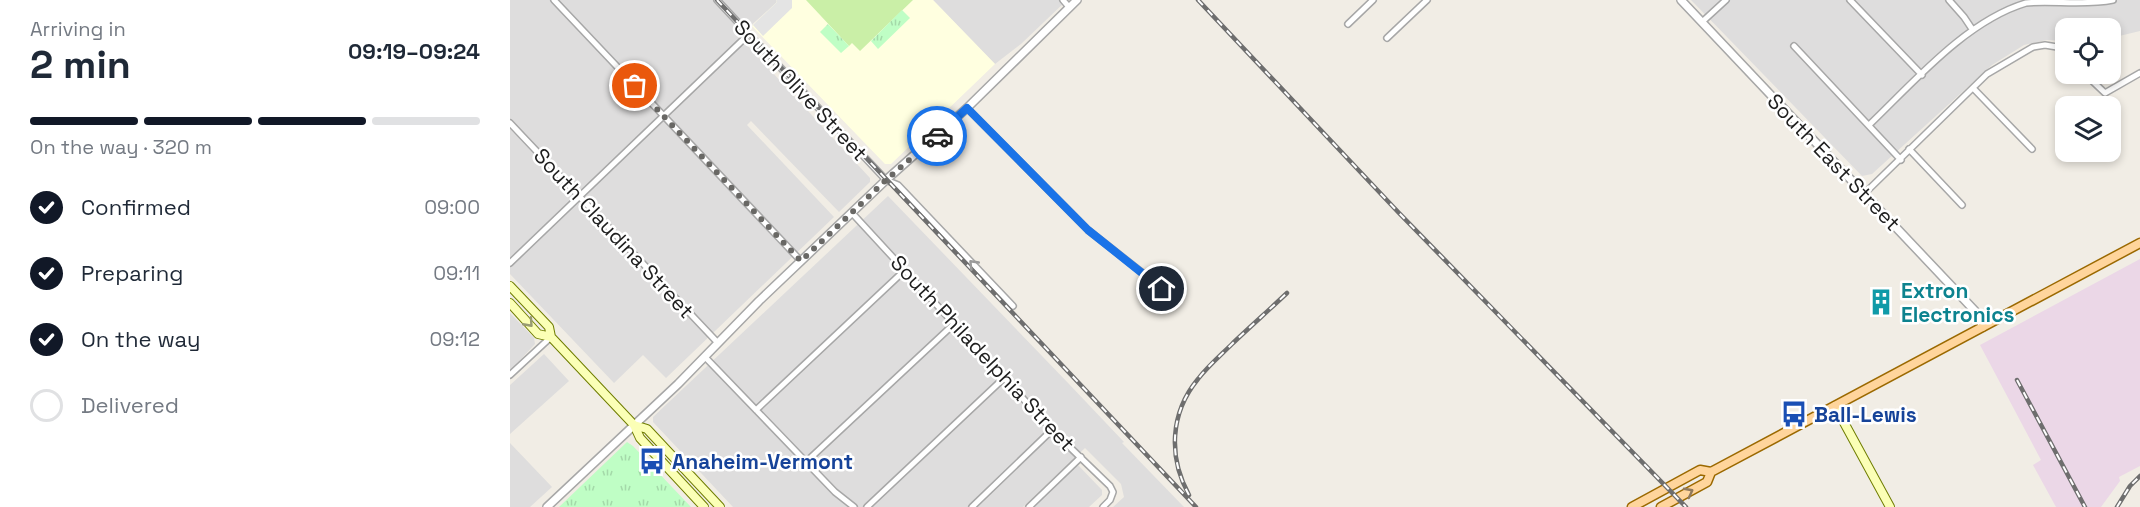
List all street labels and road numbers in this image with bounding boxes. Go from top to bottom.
street label: South Olive Street [728,14,874,166]
street label: South East Street [1762,88,1906,236]
street label: South Claudina Street [528,142,700,324]
street label: South Philadelphia Street [885,249,1081,457]

